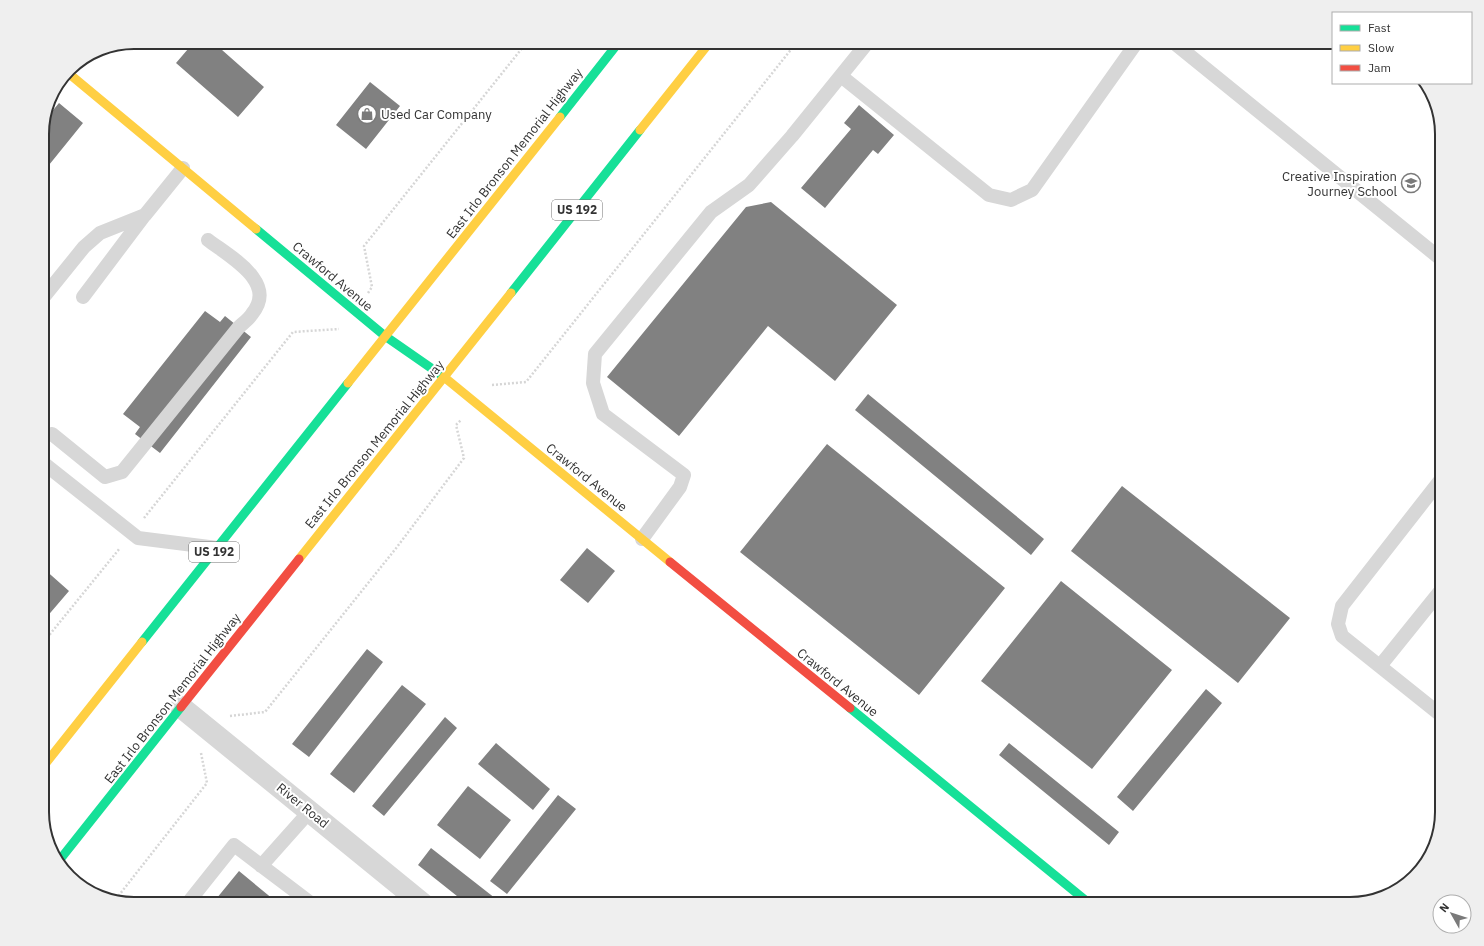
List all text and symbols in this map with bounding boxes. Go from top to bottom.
legend [1332,12,1472,84]
text: Fast [1368,20,1391,35]
text: Slow [1368,40,1394,55]
text: Jam [1368,60,1391,75]
street label: East Irlo Bronson Memorial Highway [442,64,587,242]
shop icon: Used Car Company [356,103,378,125]
place label: Used Car Company [381,106,492,123]
place label: Creative Inspiration Journey School [1282,168,1397,200]
school or university icon: Creative Inspiration Journey School [1400,172,1422,194]
road number: US 192 [552,200,602,220]
street label: Crawford Avenue [289,238,376,315]
street label: East Irlo Bronson Memorial Highway [301,356,448,532]
street label: Crawford Avenue [543,439,631,515]
road number: US 192 [189,542,239,562]
street label: East Irlo Bronson Memorial Highway [100,609,245,787]
street label: Crawford Avenue [794,644,882,720]
street label: River Road [273,779,332,832]
north arrow [1432,894,1472,934]
text: N [1436,900,1452,915]

